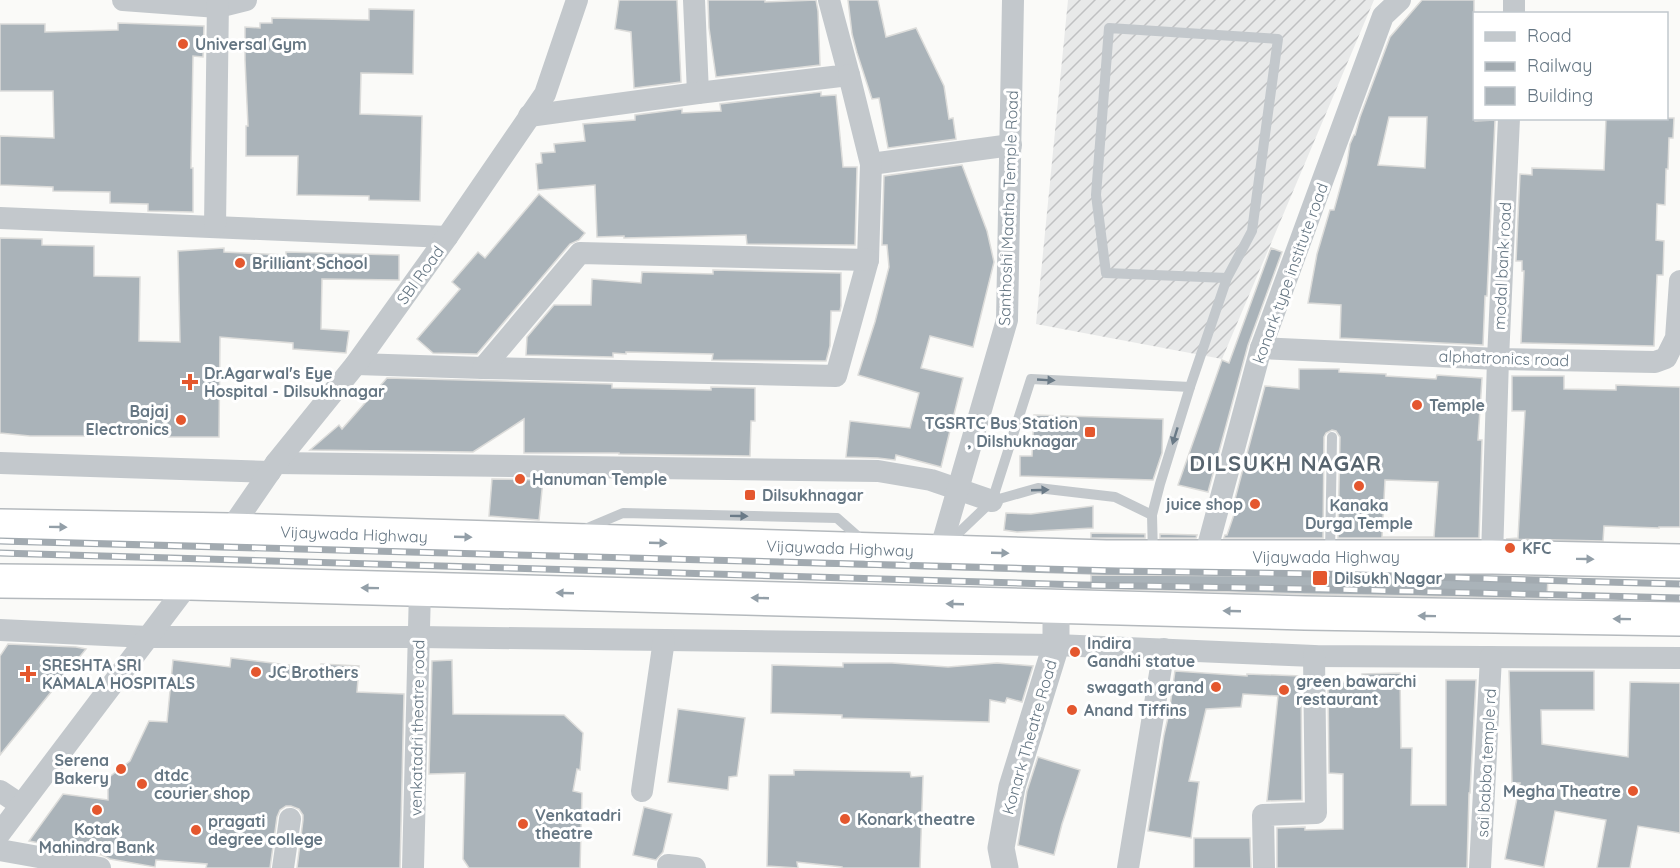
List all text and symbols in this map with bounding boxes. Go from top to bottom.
legend [1473,12,1668,120]
text: Road [1527,24,1572,47]
place label: Universal Gym [195,34,307,54]
marker: Universal Gym [176,37,190,51]
text: Railway [1527,54,1593,77]
text: Building [1527,84,1593,107]
street label: Santhoshi Maatha Temple Road [994,90,1022,326]
street label: konark type institute road [1248,180,1332,366]
street label: modal bank road [1489,201,1515,331]
street label: SBI Road [392,242,448,308]
place label: Brilliant School [252,253,368,273]
marker: Brilliant School [233,256,247,270]
street label: alphatronics road [1438,346,1570,370]
place label: Dr.Agarwal's Eye Hospital - Dilsukhnagar [204,363,385,401]
marker: Dr.Agarwal's Eye Hospital - Dilsukhnagar [181,373,199,391]
one-way arrow [1037,376,1056,385]
place label: Temple [1429,395,1485,415]
marker: Temple [1410,398,1424,412]
place label: Bajaj Electronics [85,401,169,439]
marker: Bajaj Electronics [174,413,188,427]
place label: TGSRTC Bus Station , Dilshuknagar [925,413,1078,451]
marker: TGSRTC Bus Station , Dilshuknagar [1083,425,1097,439]
one-way arrow [1170,427,1179,445]
district label: DILSUKH NAGAR [1189,449,1383,477]
place label: Hanuman Temple [532,469,667,489]
marker: Hanuman Temple [513,472,527,486]
marker: Kanaka Durga Temple [1352,479,1366,493]
place label: Dilsukhnagar [762,485,864,505]
one-way arrow [1030,485,1049,494]
marker: Dilsukhnagar [743,488,757,502]
place label: juice shop [1165,494,1243,514]
place label: Kanaka Durga Temple [1305,495,1413,533]
marker: juice shop [1248,497,1262,511]
one-way arrow [729,511,748,521]
street label: Vijaywada Highway [280,521,428,547]
one-way arrow [49,522,68,532]
one-way arrow [454,532,473,542]
street label: Vijaywada Highway [766,535,914,561]
one-way arrow [649,538,668,548]
place label: KFC [1522,538,1551,558]
marker: KFC [1503,541,1517,555]
street label: Vijaywada Highway [1252,547,1400,567]
one-way arrow [991,549,1010,558]
one-way arrow [1575,554,1594,564]
place label: Dilsukh Nagar [1334,568,1443,588]
marker: Dilsukh Nagar [1311,569,1329,587]
one-way arrow [361,583,380,593]
one-way arrow [556,588,575,598]
one-way arrow [751,594,770,603]
one-way arrow [946,599,965,608]
one-way arrow [1222,606,1241,616]
one-way arrow [1417,611,1436,620]
one-way arrow [1612,614,1631,624]
place label: Indira Gandhi statue [1087,633,1195,671]
street label: venkatadri theatre road [405,640,429,816]
marker: Indira Gandhi statue [1068,645,1082,659]
place label: SRESHTA SRI KAMALA HOSPITALS [42,655,195,693]
street label: Konark Theatre Road [997,657,1061,817]
place label: JC Brothers [268,662,359,682]
marker: SRESHTA SRI KAMALA HOSPITALS [19,665,37,683]
marker: JC Brothers [249,665,263,679]
place label: green bawarchi restaurant [1296,671,1416,709]
place label: swagath grand [1087,677,1204,697]
marker: swagath grand [1209,680,1223,694]
marker: green bawarchi restaurant [1277,683,1291,697]
street label: sai babba temple rd [1472,688,1500,838]
place label: Anand Tiffins [1084,700,1187,720]
marker: Anand Tiffins [1065,703,1079,717]
place label: Serena Bakery [54,750,109,788]
marker: Serena Bakery [114,762,128,776]
place label: dtdc courier shop [154,765,250,803]
marker: dtdc courier shop [135,777,149,791]
place label: Megha Theatre [1503,781,1621,801]
marker: Megha Theatre [1626,784,1640,798]
marker: Kotak Mahindra Bank [90,803,104,817]
place label: Venkatadri theatre [535,805,621,843]
place label: Konark theatre [857,809,975,829]
place label: pragati degree college [208,811,323,849]
marker: Konark theatre [838,812,852,826]
marker: Venkatadri theatre [516,817,530,831]
place label: Kotak Mahindra Bank [39,819,155,857]
marker: pragati degree college [189,823,203,837]

